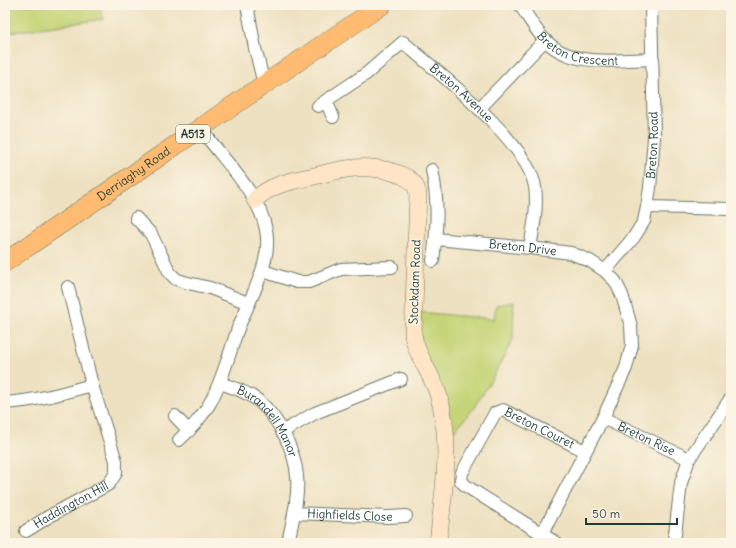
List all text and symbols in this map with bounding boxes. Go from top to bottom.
street label: Breton Crescent [534,28,618,68]
street label: Breton Avenue [427,60,496,125]
street label: Breton Road [643,111,661,180]
road number: A513 [176,125,210,143]
street label: Derriaghy Road [94,143,173,204]
street label: Breton Drive [488,236,557,258]
street label: Stockdam Road [406,239,423,325]
street label: Burandell Manor [235,382,301,459]
street label: Breton Couret [502,404,577,451]
street label: Breton Rise [615,418,678,458]
street label: Haddington Hill [30,478,111,531]
scale bar [586,500,677,526]
street label: Highfields Close [307,506,393,524]
text: 50 m [592,506,621,521]

